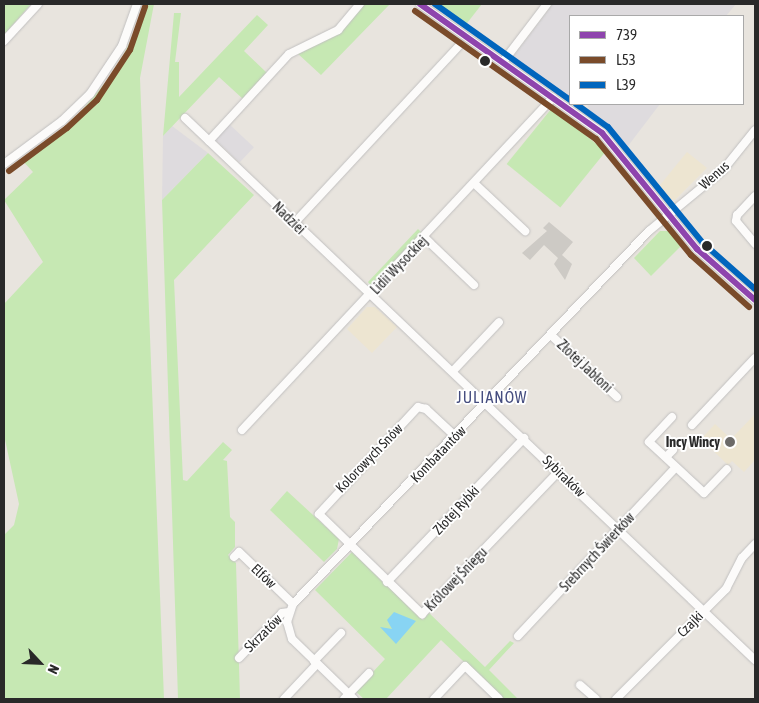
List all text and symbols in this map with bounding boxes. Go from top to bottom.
legend [569,15,744,105]
text: 739 [616,26,637,43]
text: L53 [616,51,636,68]
unlabelled marker [480,56,490,66]
text: L39 [616,76,636,93]
street label: Wenus [696,157,732,193]
street label: Nadziei [269,198,309,238]
street label: Lidii Wysockiej [367,232,431,298]
unlabelled marker [702,241,712,251]
street label: Złotej Jabłoni [554,336,616,396]
district label: JULIANÓW [456,387,528,407]
street label: Kolorowych Snów [332,420,406,496]
street label: Kombatantów [407,422,469,486]
place label: Incy Wincy [666,434,720,450]
marker: Incy Wincy [724,436,736,448]
street label: Sybiraków [539,452,589,500]
street label: Złotej Rybki [429,482,483,538]
street label: Srebrnych Świerków [556,509,638,595]
street label: Królowej Śniegu [421,544,491,614]
street label: Elfów [248,560,280,592]
street label: Czajki [673,607,707,641]
street label: Skrzatów [241,611,285,655]
north arrow [15,638,65,688]
text: N [45,662,63,676]

